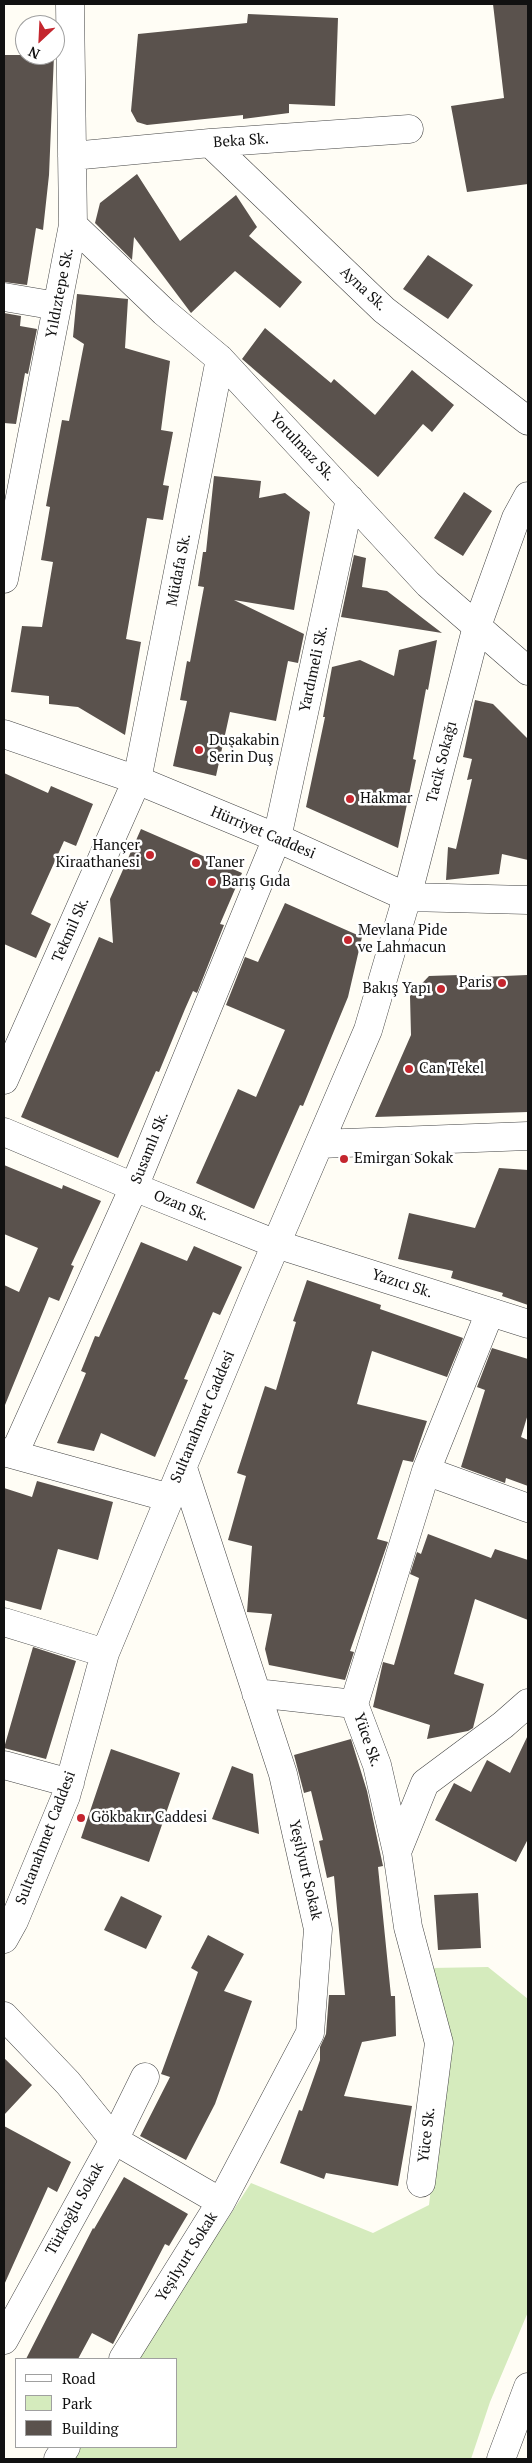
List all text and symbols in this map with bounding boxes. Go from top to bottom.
north arrow [15,15,65,65]
text: N [25,42,43,64]
street label: Beka Sk. [213,130,269,152]
street label: Yıldıztepe Sk. [42,246,78,340]
street label: Ayna Sk. [336,263,390,315]
street label: Yorulmaz Sk. [266,409,338,485]
street label: Müdafa Sk. [163,532,195,608]
street label: Yardımeli Sk. [296,624,332,714]
street label: Tacik Sokağı [423,719,461,805]
place label: Duşakabin Serin Duş [209,732,279,767]
marker: Duşakabin Serin Duş [193,744,205,756]
place label: Hakmar [360,790,413,808]
marker: Hakmar [344,793,356,805]
street label: Hürriyet Caddesi [208,803,318,863]
place label: Hançer Kiraathanesi [55,837,140,872]
marker: Hançer Kiraathanesi [144,849,156,861]
place label: Taner [206,854,245,872]
marker: Taner [190,857,202,869]
place label: Barış Gıda [222,873,290,891]
marker: Barış Gıda [206,876,218,888]
street label: Tekmil Sk. [49,895,93,965]
place label: Mevlana Pide ve Lahmacun [358,922,447,957]
marker: Mevlana Pide ve Lahmacun [342,934,354,946]
place label: Paris [459,974,492,992]
marker: Paris [496,977,508,989]
place label: Bakış Yapı [362,980,431,998]
marker: Bakış Yapı [435,983,447,995]
place label: Can Tekel [419,1060,484,1078]
marker: Can Tekel [403,1063,415,1075]
street label: Susamlı Sk. [127,1109,173,1187]
place label: Emirgan Sokak [354,1150,453,1168]
marker: Emirgan Sokak [338,1153,350,1165]
street label: Ozan Sk. [151,1187,211,1225]
street label: Yazıcı Sk. [369,1266,435,1302]
street label: Sultanahmet Caddesi [167,1348,239,1486]
street label: Yüce Sk. [349,1711,385,1769]
street label: Sultanahmet Caddesi [12,1769,80,1907]
place label: Gökbakır Caddesi [91,1809,207,1827]
marker: Gökbakır Caddesi [75,1812,87,1824]
street label: Yeşilyurt Sokak [285,1818,325,1922]
street label: Yüce Sk. [415,2106,439,2164]
street label: Türkoğlu Sokak [42,2160,108,2258]
street label: Yeşilyurt Sokak [152,2209,222,2305]
legend [15,2358,178,2448]
text: Road [62,2368,95,2388]
text: Park [62,2393,92,2413]
text: Building [62,2418,119,2438]

